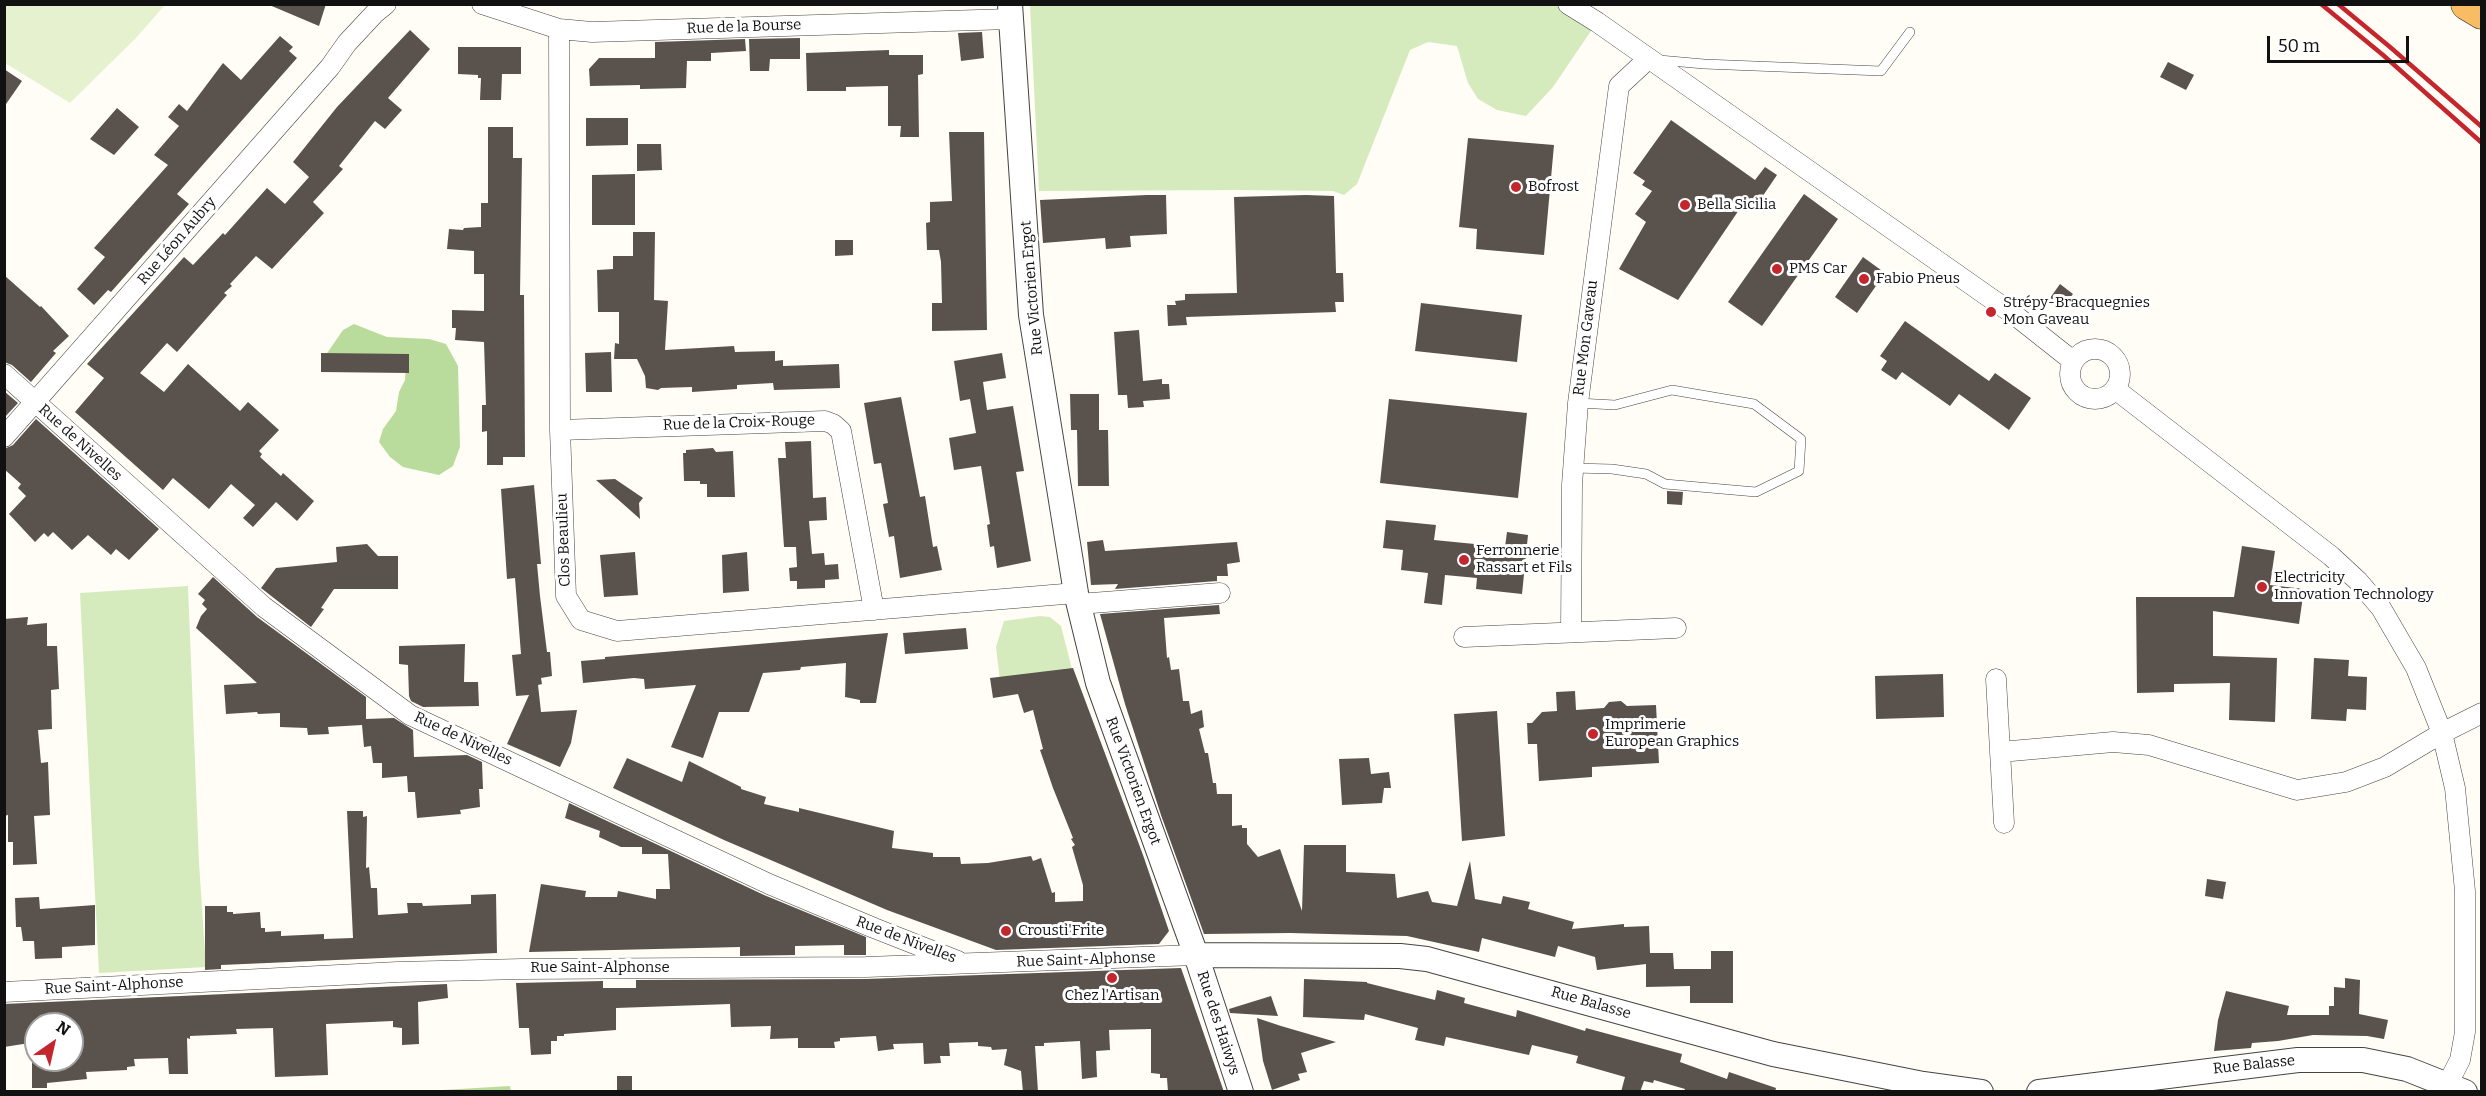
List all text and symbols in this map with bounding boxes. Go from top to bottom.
street label: Rue de la Bourse [686,16,802,38]
scale bar [2270,24,2412,62]
text: 50 m [2278,35,2320,57]
place label: Bofrost [1528,178,1579,196]
marker: Bofrost [1509,180,1523,194]
street label: Rue Léon Aubry [134,193,220,289]
place label: Bella Sicilia [1697,196,1776,214]
marker: Bella Sicilia [1678,198,1692,212]
street label: Rue Victorien Ergot [1017,220,1047,356]
place label: PMS Car [1789,260,1847,278]
marker: PMS Car [1770,262,1784,276]
place label: Fabio Pneus [1876,270,1960,288]
marker: Fabio Pneus [1857,272,1871,286]
street label: Rue Mon Gaveau [1570,279,1602,397]
place label: Strépy-Bracquegnies Mon Gaveau [2003,294,2150,329]
marker: Strépy-Bracquegnies Mon Gaveau [1984,305,1998,319]
street label: Rue de Nivelles [35,401,125,485]
street label: Rue de la Croix-Rouge [663,411,815,435]
street label: Clos Beaulieu [553,493,575,587]
place label: Ferronnerie Rassart et Fils [1476,542,1572,577]
marker: Ferronnerie Rassart et Fils [1457,553,1471,567]
place label: Electricity Innovation Technology [2274,569,2434,604]
marker: Electricity Innovation Technology [2255,580,2269,594]
street label: Rue de Nivelles [411,708,515,770]
street label: Rue Victorien Ergot [1101,714,1165,848]
place label: Imprimerie European Graphics [1605,716,1739,751]
marker: Imprimerie European Graphics [1586,727,1600,741]
street label: Rue de Nivelles [853,913,959,967]
place label: Crousti'Frite [1018,922,1104,940]
marker: Crousti'Frite [999,924,1013,938]
street label: Rue Saint-Alphonse [1016,949,1156,971]
street label: Rue Saint-Alphonse [530,959,670,977]
street label: Rue des Haiwys [1193,969,1243,1077]
marker: Chez l'Artisan [1105,971,1119,985]
street label: Rue Saint-Alphonse [44,973,184,999]
street label: Rue Balasse [1549,983,1633,1023]
place label: Chez l'Artisan [1065,987,1159,1005]
north arrow [24,1012,84,1072]
text: N [53,1017,74,1040]
street label: Rue Balasse [2212,1052,2296,1078]

